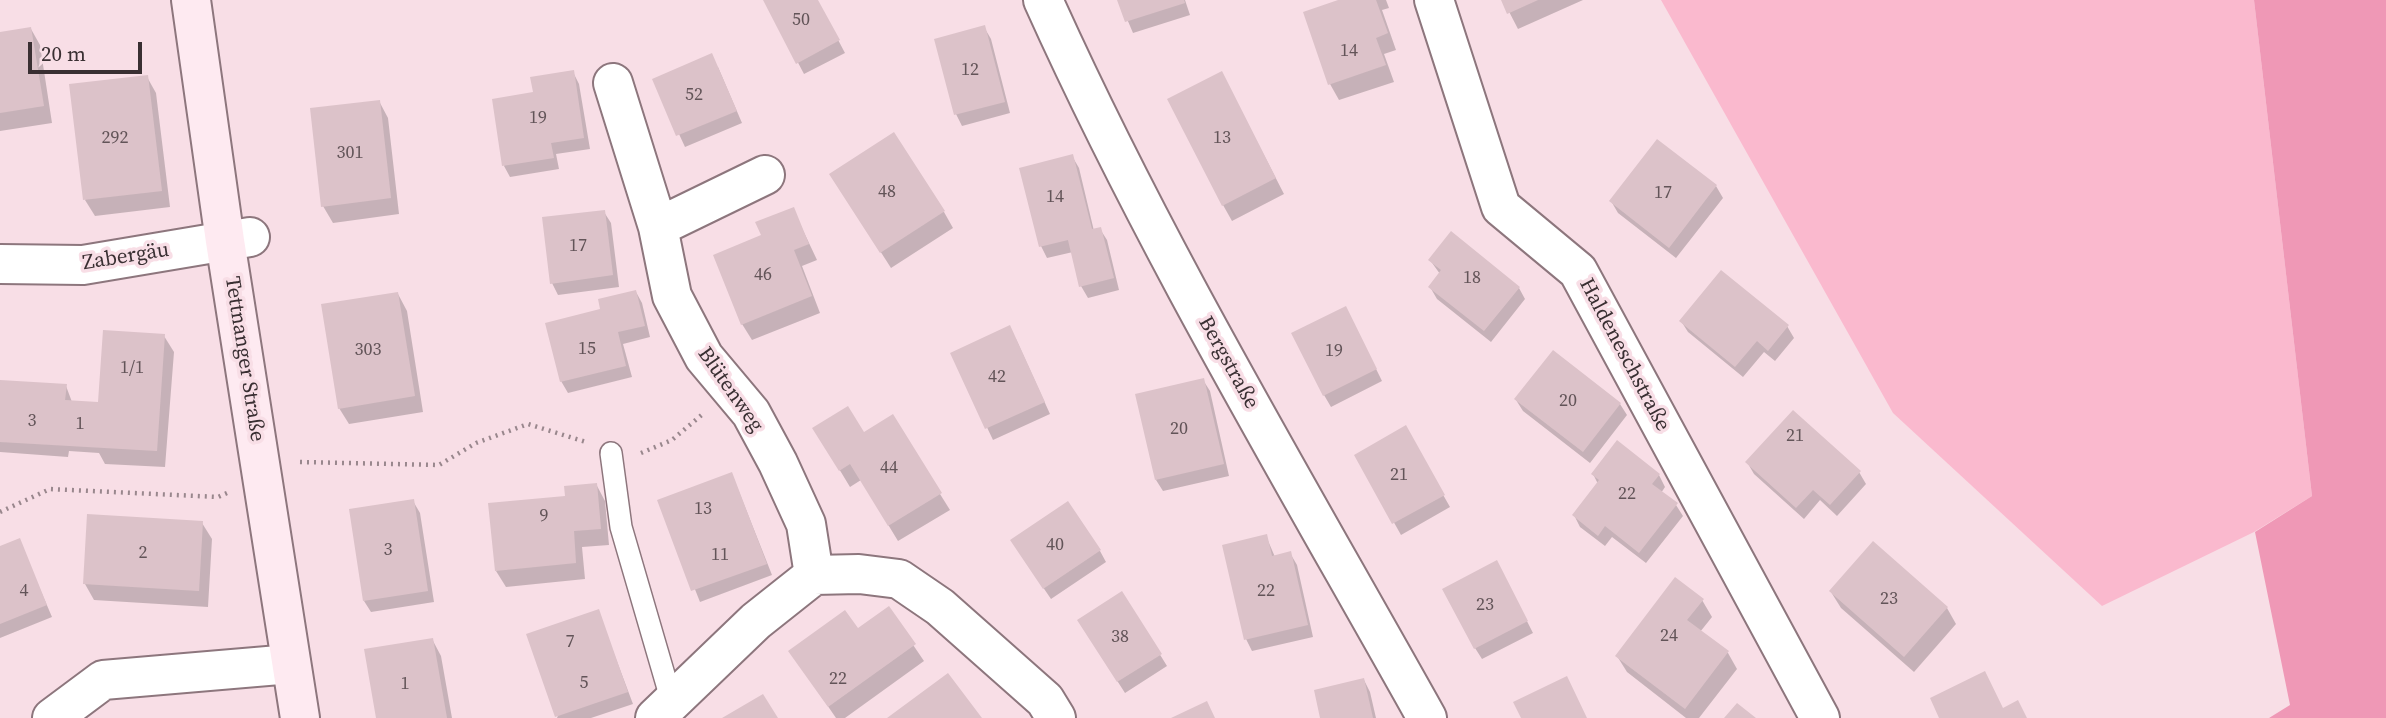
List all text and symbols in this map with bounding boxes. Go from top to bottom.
house number: 50 [792,9,810,31]
scale bar [32,28,145,72]
text: 20 m [41,39,86,68]
house number: 14 [1340,40,1358,62]
house number: 12 [961,59,979,81]
house number: 52 [685,84,703,106]
house number: 19 [529,107,547,129]
house number: 292 [102,127,128,149]
house number: 13 [1213,127,1231,149]
house number: 301 [337,142,363,164]
house number: 48 [878,181,896,203]
house number: 17 [1654,182,1672,204]
house number: 14 [1046,186,1064,208]
house number: 17 [569,235,587,257]
street label: Zabergäu [81,238,171,276]
house number: 46 [754,264,772,286]
house number: 18 [1463,267,1481,289]
street label: Haldeneschstraße [1573,274,1675,436]
street label: Tettnanger Straße [219,275,269,443]
street label: Bergstraße [1192,312,1264,414]
house number: 15 [578,338,596,360]
house number: 303 [355,339,381,361]
house number: 19 [1325,340,1343,362]
street label: Blütenweg [692,343,768,437]
house number: 1/1 [120,357,144,379]
house number: 42 [988,366,1006,388]
house number: 20 [1559,390,1577,412]
house number: 3 [28,410,36,432]
house number: 1 [76,413,84,435]
house number: 20 [1170,418,1188,440]
house number: 21 [1786,425,1804,447]
house number: 44 [880,457,898,479]
house number: 21 [1390,464,1408,486]
house number: 22 [1618,483,1636,505]
house number: 13 [694,498,712,520]
house number: 9 [540,505,548,527]
house number: 40 [1046,534,1064,556]
house number: 3 [384,539,392,561]
house number: 2 [139,542,147,564]
house number: 11 [711,544,729,566]
house number: 4 [20,580,28,602]
house number: 22 [1257,580,1275,602]
house number: 23 [1880,588,1898,610]
house number: 23 [1476,594,1494,616]
house number: 24 [1660,625,1678,647]
house number: 38 [1111,626,1129,648]
house number: 7 [566,631,574,653]
house number: 22 [829,668,847,690]
house number: 5 [580,672,588,694]
house number: 1 [401,673,409,695]

